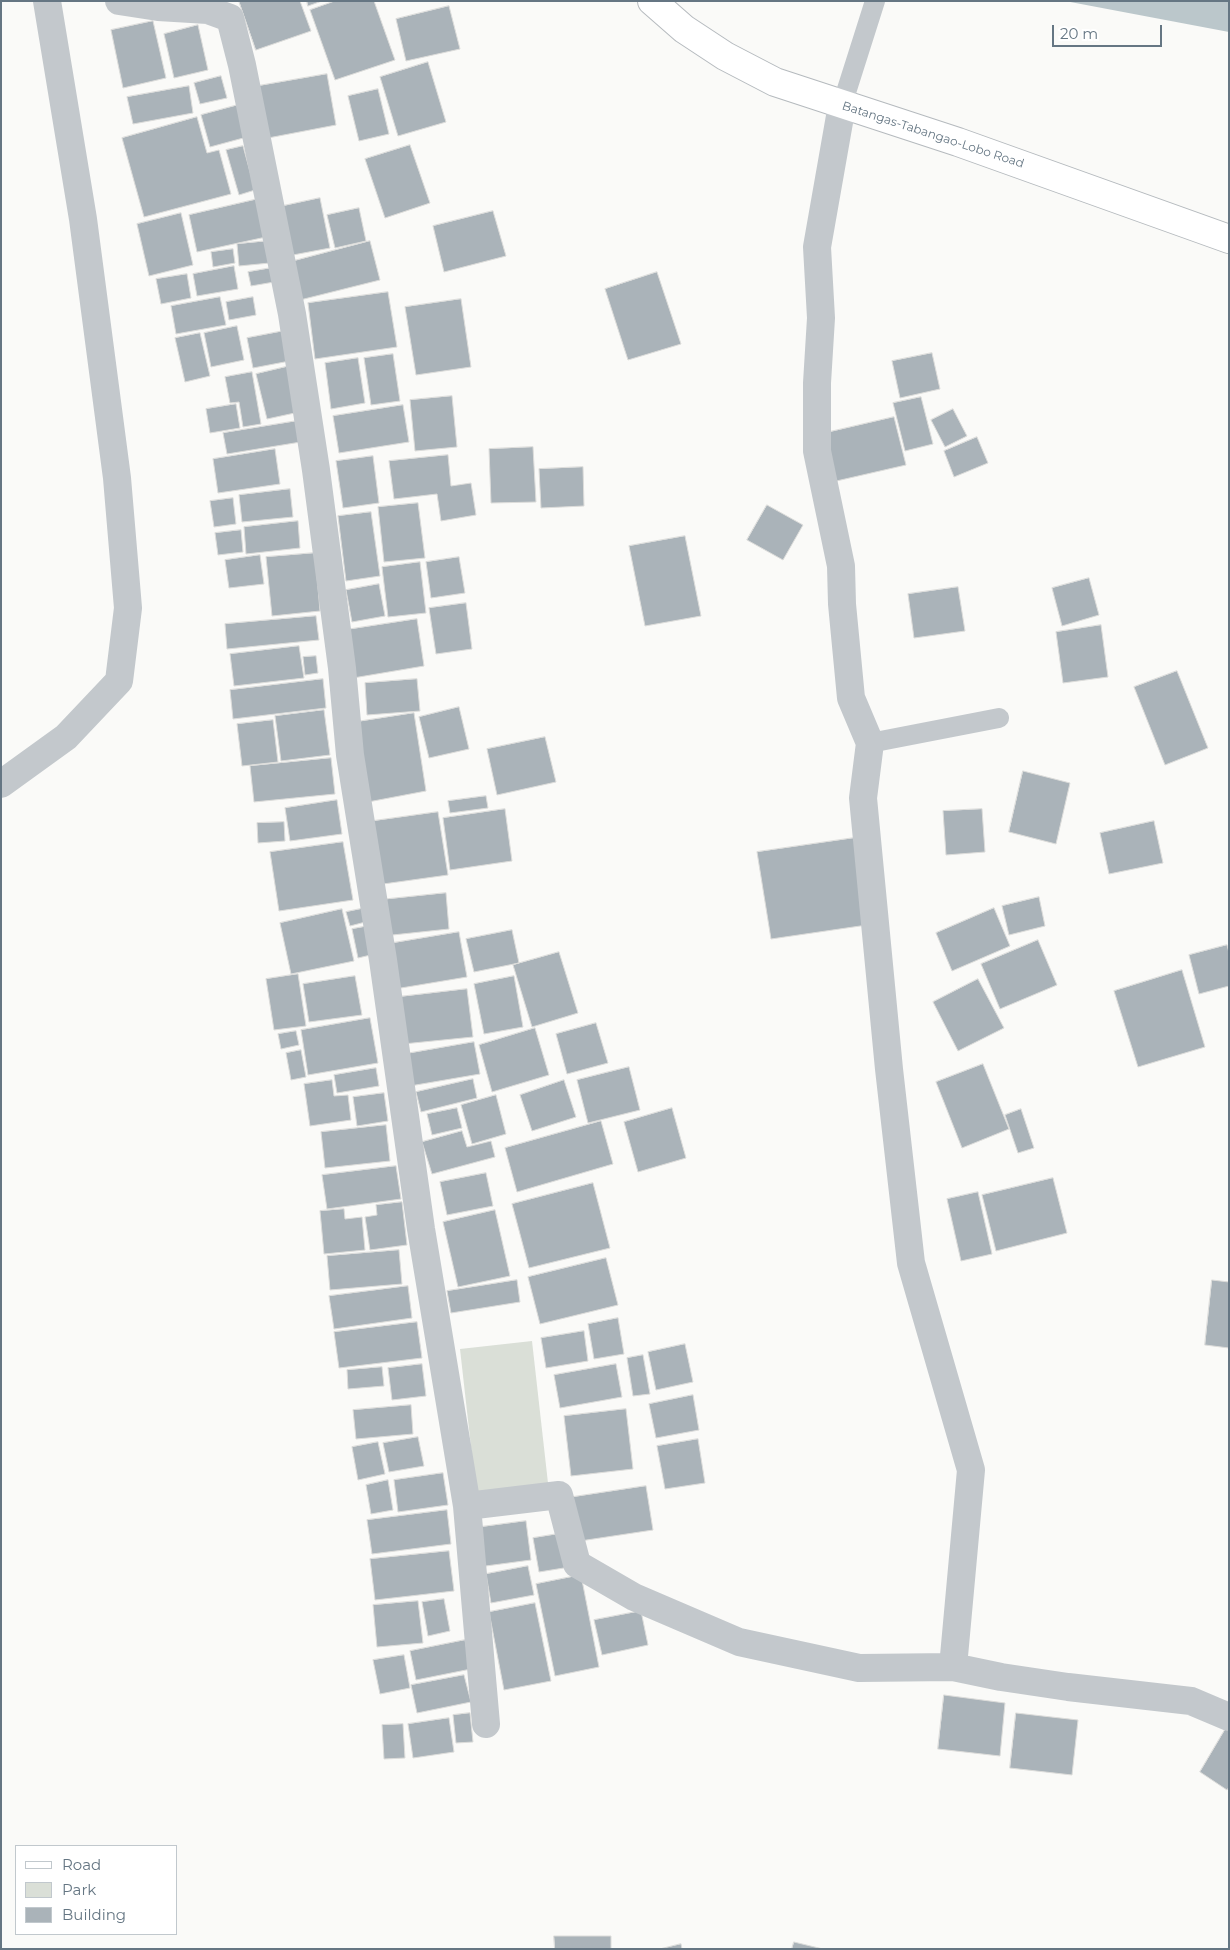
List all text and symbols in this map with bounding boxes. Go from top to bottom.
scale bar [1055,15,1165,47]
text: 20 m [1060,24,1098,43]
street label: Batangas-Tabangao-Lobo Road [840,99,1026,171]
legend [15,1845,178,1935]
text: Road [62,1855,101,1874]
text: Park [62,1880,96,1899]
text: Building [62,1905,126,1924]

